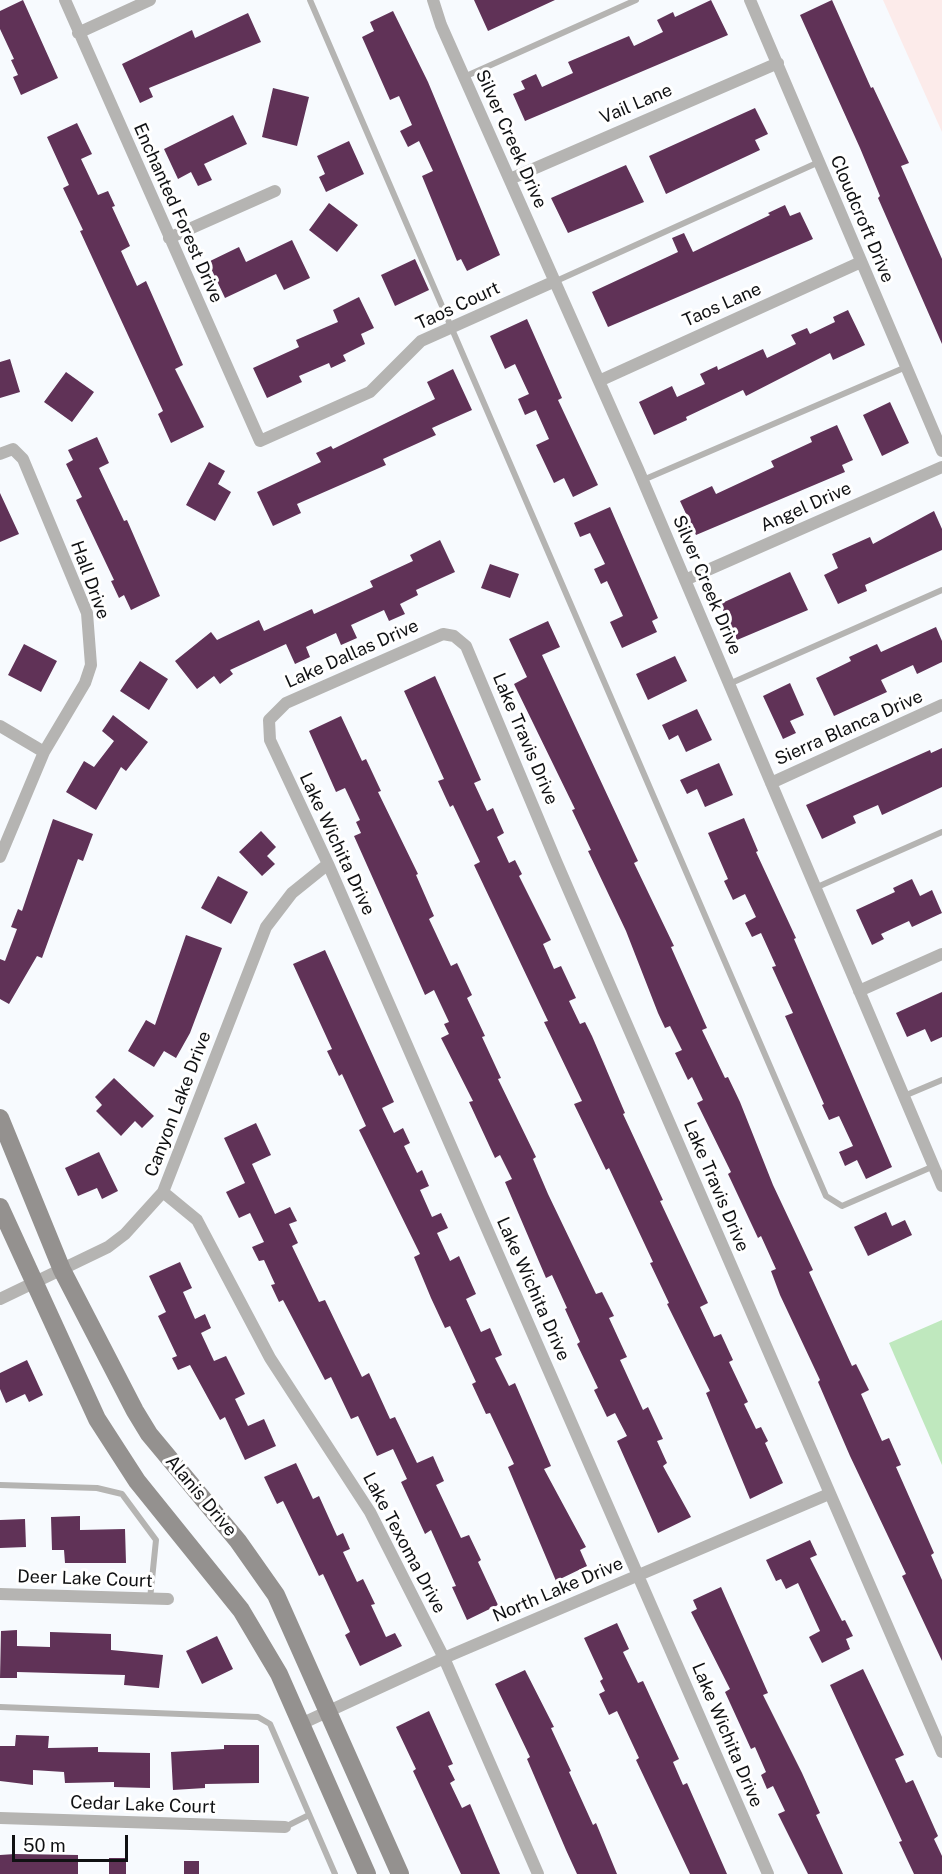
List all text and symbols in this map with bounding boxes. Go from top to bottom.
street label: Silver Creek Drive [471,66,551,212]
street label: Vail Lane [597,79,675,129]
street label: Enchanted Forest Drive [129,120,227,306]
street label: Cloudcroft Drive [825,152,899,286]
street label: Taos Court [413,277,503,335]
street label: Taos Lane [679,278,765,332]
street label: Angel Drive [757,477,855,537]
street label: Silver Creek Drive [668,512,746,658]
street label: Hall Drive [66,538,114,622]
street label: Lake Dallas Drive [282,615,422,693]
street label: Lake Travis Drive [488,670,562,808]
street label: Sierra Blanca Drive [772,686,926,770]
street label: Lake Wichita Drive [295,769,379,919]
street label: Canyon Lake Drive [140,1028,216,1180]
street label: Lake Travis Drive [679,1117,753,1255]
street label: Lake Wichita Drive [492,1214,574,1364]
street label: Alanis Drive [161,1451,241,1541]
street label: Lake Texoma Drive [358,1469,450,1617]
street label: North Lake Drive [490,1553,626,1627]
street label: Deer Lake Court [17,1566,153,1592]
street label: Lake Wichita Drive [687,1660,767,1810]
street label: Cedar Lake Court [70,1792,216,1818]
scale bar [15,1823,130,1861]
text: 50 m [23,1835,66,1856]

